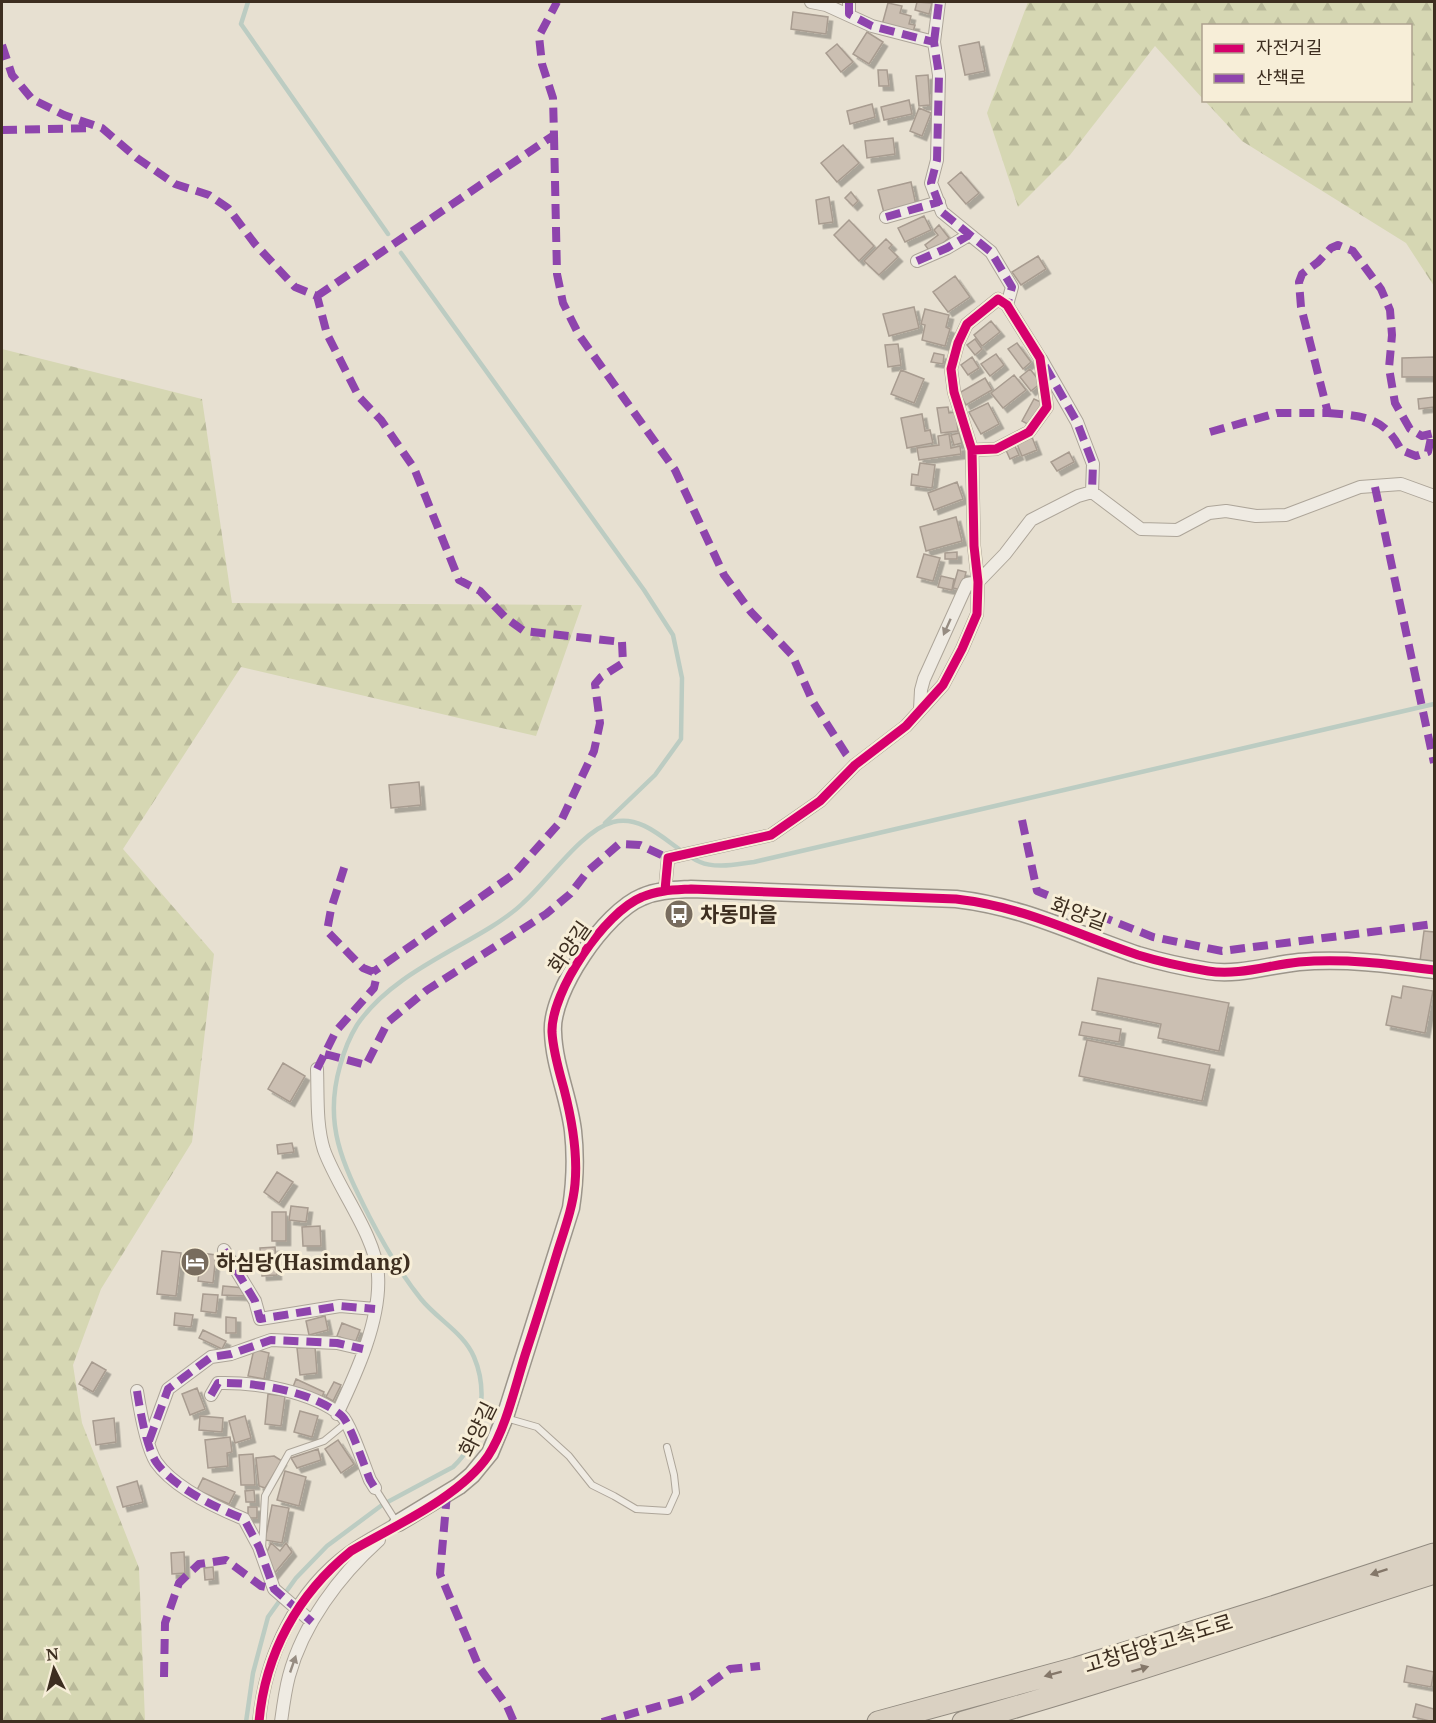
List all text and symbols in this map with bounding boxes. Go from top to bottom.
legend [1202,24,1412,102]
text: 자전거길 [1256,35,1322,59]
text: 산책로 [1256,65,1306,89]
one-way arrow [942,619,951,636]
street label: 화양길 [1047,890,1111,936]
bus stop icon: 차동마을 [663,898,695,930]
place label: 차동마을 [700,900,777,928]
street label: 화양길 [541,915,597,979]
hotel icon: 하심당(Hasimdang) [179,1246,211,1278]
place label: 하심당(Hasimdang) [216,1248,411,1276]
street label: 화양길 [452,1397,502,1461]
one-way arrow [1370,1568,1388,1577]
street label: 고창담양고속도로 [1080,1607,1236,1679]
north arrow [24,1639,84,1699]
text: N [45,1642,60,1666]
one-way arrow [288,1655,298,1673]
one-way arrow [1131,1664,1149,1673]
one-way arrow [1044,1670,1062,1680]

